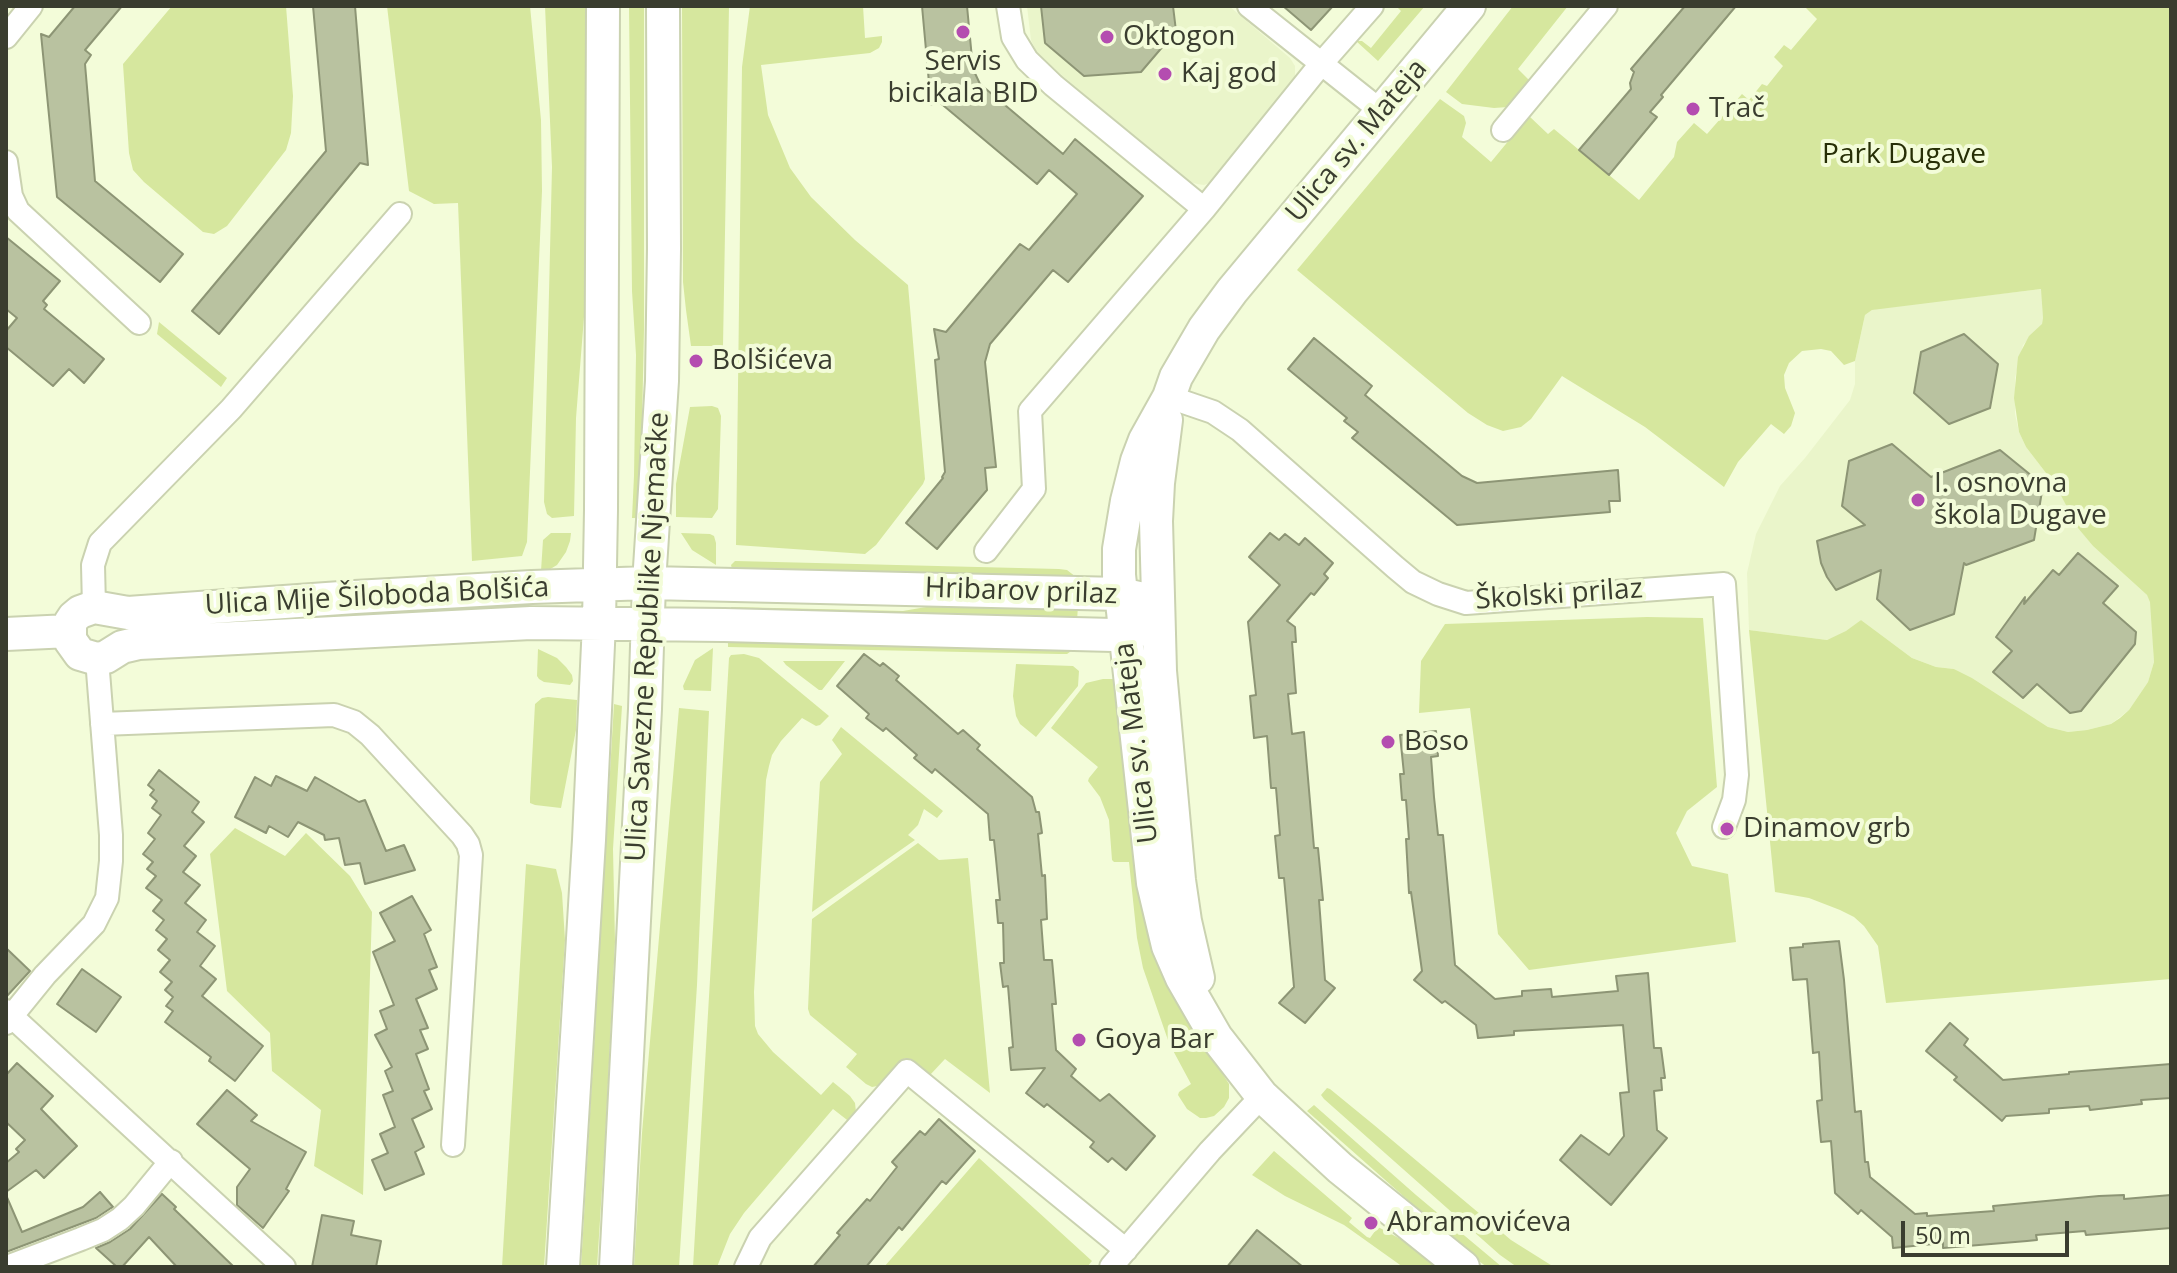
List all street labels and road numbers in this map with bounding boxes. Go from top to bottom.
street label: Ulica sv. Mateja [1279,53,1435,229]
street label: Ulica Savezne Republike Njemačke [619,411,677,863]
street label: Ulica Mije Šiloboda Bolšića [204,571,550,623]
street label: Hribarov prilaz [924,572,1118,612]
street label: Školski prilaz [1474,572,1644,618]
street label: Ulica sv. Mateja [1108,641,1166,845]

